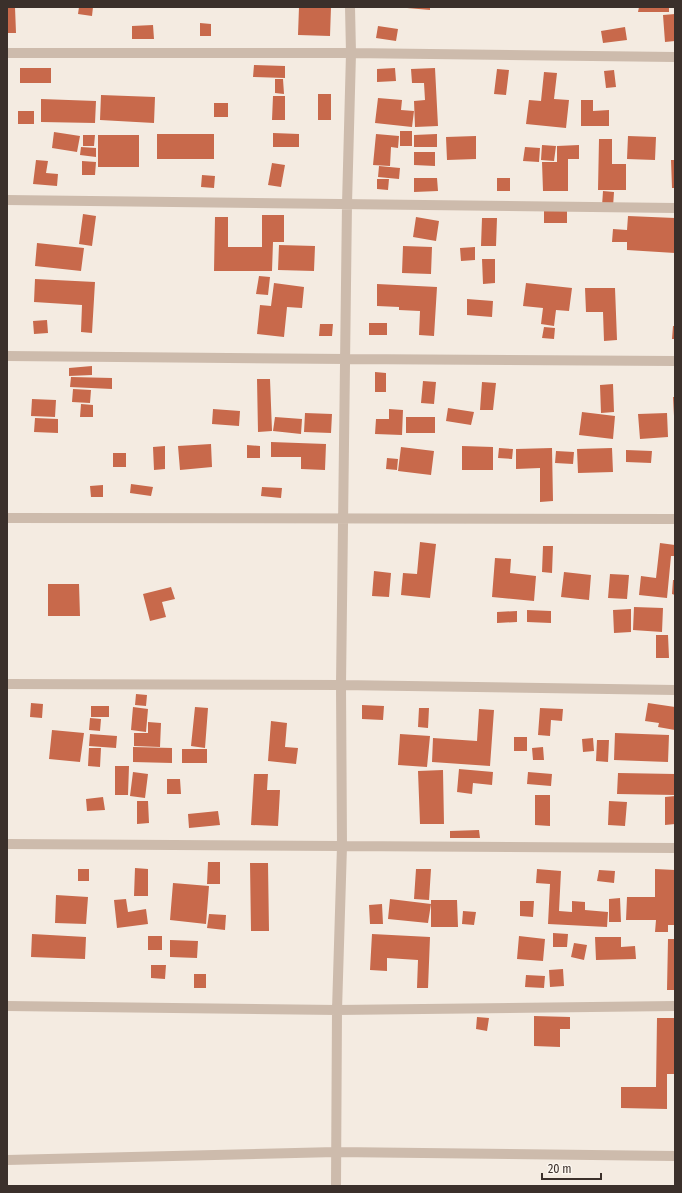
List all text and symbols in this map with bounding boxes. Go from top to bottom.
scale bar [542,1155,601,1181]
text: 20 m [548,1162,572,1176]

